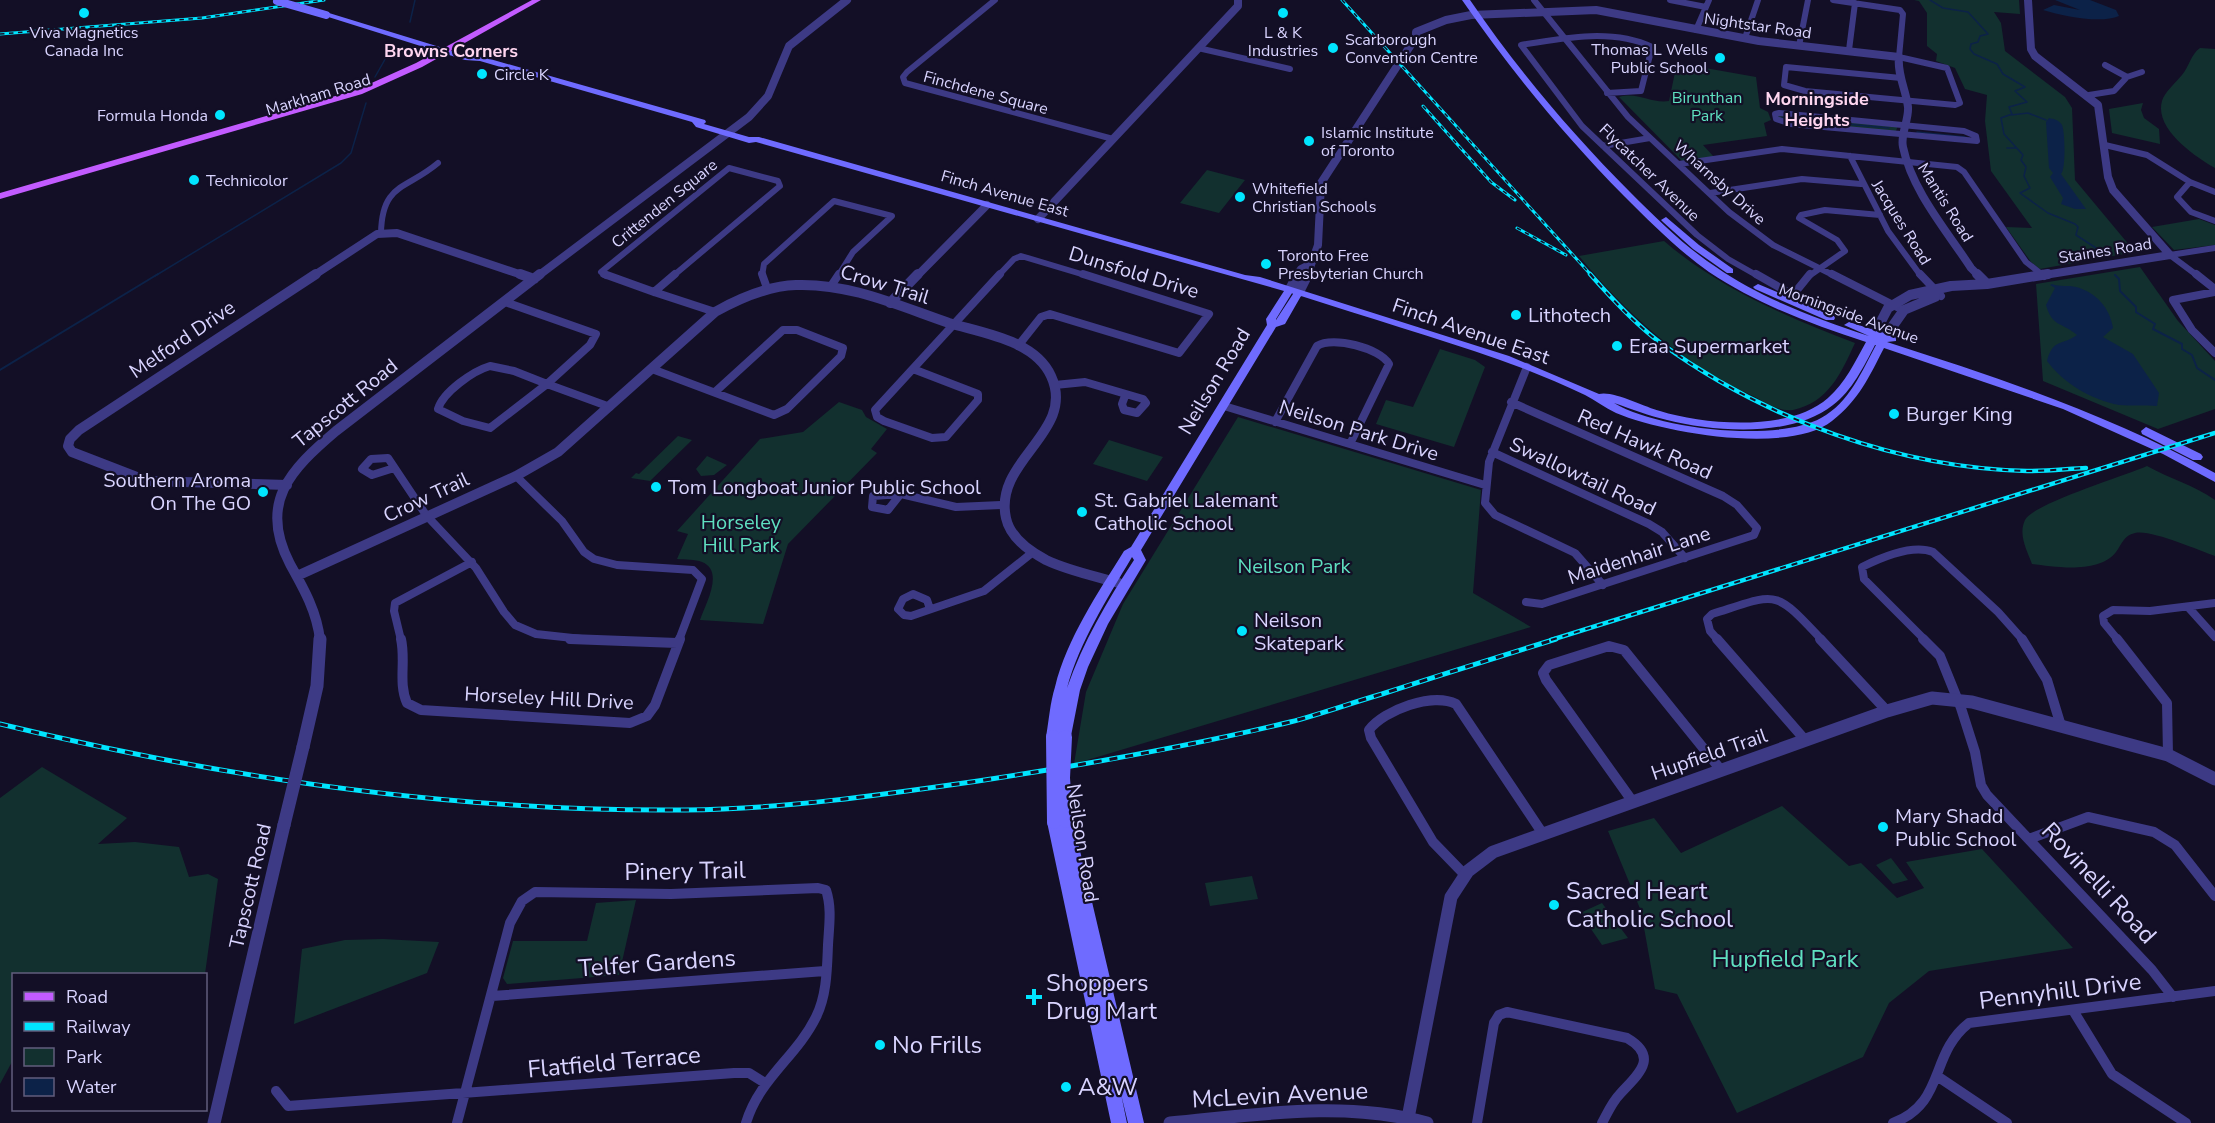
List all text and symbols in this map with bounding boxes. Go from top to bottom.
marker: Viva Magnetics Canada Inc [77,6,91,20]
marker: L & K Industries [1276,6,1290,20]
street label: Nightstar Road [1703,8,1813,44]
place label: Viva Magnetics Canada Inc [29,22,138,62]
place label: L & K Industries [1248,22,1318,62]
place label: Scarborough Convention Centre [1345,29,1478,69]
district label: Browns Corners [384,39,518,63]
place label: Thomas L Wells Public School [1591,39,1708,79]
marker: Scarborough Convention Centre [1326,41,1340,55]
marker: Thomas L Wells Public School [1713,51,1727,65]
place label: Circle K [494,64,550,86]
street label: Finchdene Square [921,66,1051,120]
marker: Circle K [475,67,489,81]
street label: Markham Road [263,69,373,121]
park label: Birunthan Park [1672,87,1742,127]
district label: Morningside Heights [1765,87,1869,132]
place label: Formula Honda [97,105,208,127]
marker: Formula Honda [213,108,227,122]
street label: Flycatcher Avenue [1594,119,1704,227]
place label: Islamic Institute of Toronto [1321,122,1434,162]
marker: Islamic Institute of Toronto [1302,134,1316,148]
street label: Wharnsby Drive [1668,135,1770,230]
street label: Crittenden Square [607,154,722,253]
street label: Mantis Road [1912,159,1978,246]
street label: Finch Avenue East [938,165,1071,223]
place label: Technicolor [206,170,288,192]
marker: Technicolor [187,173,201,187]
street label: Jacques Road [1866,175,1936,269]
place label: Whitefield Christian Schools [1252,178,1376,218]
marker: Whitefield Christian Schools [1233,190,1247,204]
street label: Staines Road [2057,233,2153,269]
street label: Dunsfold Drive [1066,240,1202,305]
place label: Toronto Free Presbyterian Church [1278,245,1424,285]
marker: Toronto Free Presbyterian Church [1259,257,1273,271]
street label: Crow Trail [837,258,933,311]
street label: Morningside Avenue [1776,278,1922,349]
street label: Finch Avenue East [1389,292,1554,371]
street label: Melford Drive [124,294,241,385]
place label: Lithotech [1528,302,1611,329]
marker: Lithotech [1509,308,1523,322]
street label: Neilson Road [1172,323,1257,439]
place label: Eraa Supermarket [1629,333,1790,360]
marker: Eraa Supermarket [1610,339,1624,353]
street label: Tapscott Road [287,353,404,454]
street label: Neilson Park Drive [1276,393,1442,468]
place label: Burger King [1906,401,2013,428]
street label: Red Hawk Road [1573,403,1716,486]
marker: Burger King [1887,407,1901,421]
street label: Swallowtail Road [1505,431,1661,522]
street label: Crow Trail [379,466,474,529]
place label: Southern Aroma On The GO [103,467,251,517]
place label: Tom Longboat Junior Public School [668,474,981,501]
marker: Tom Longboat Junior Public School [649,480,663,494]
marker: Southern Aroma On The GO [256,485,270,499]
place label: St. Gabriel Lalemant Catholic School [1094,487,1279,537]
marker: St. Gabriel Lalemant Catholic School [1075,505,1089,519]
park label: Horseley Hill Park [701,509,782,559]
street label: Maidenhair Lane [1564,520,1714,591]
park label: Neilson Park [1237,553,1352,580]
place label: Neilson Skatepark [1254,607,1345,657]
marker: Neilson Skatepark [1235,624,1249,638]
street label: Horseley Hill Drive [464,681,634,716]
street label: Hupfield Trail [1647,722,1771,787]
street label: Neilson Road [1060,782,1105,904]
place label: Mary Shadd Public School [1895,803,2017,853]
street label: Rovinelli Road [2034,815,2164,951]
marker: Mary Shadd Public School [1876,820,1890,834]
street label: Tapscott Road [223,821,278,951]
street label: Pinery Trail [624,854,746,888]
place label: Sacred Heart Catholic School [1566,875,1733,935]
marker: Sacred Heart Catholic School [1547,898,1561,912]
street label: Telfer Gardens [577,942,737,984]
park label: Hupfield Park [1712,943,1859,975]
street label: Pennyhill Drive [1977,965,2143,1017]
place label: Shoppers Drug Mart [1046,967,1158,1027]
legend [12,973,207,1111]
text: Road [66,985,108,1009]
marker: Shoppers Drug Mart [1027,990,1041,1004]
text: Railway [66,1015,131,1039]
place label: No Frills [892,1029,982,1061]
street label: Flatfield Terrace [526,1038,702,1086]
marker: No Frills [873,1038,887,1052]
text: Park [66,1045,103,1069]
place label: A&W [1078,1071,1138,1103]
street label: McLevin Avenue [1191,1074,1369,1116]
text: Water [66,1075,117,1099]
marker: A&W [1059,1080,1073,1094]

